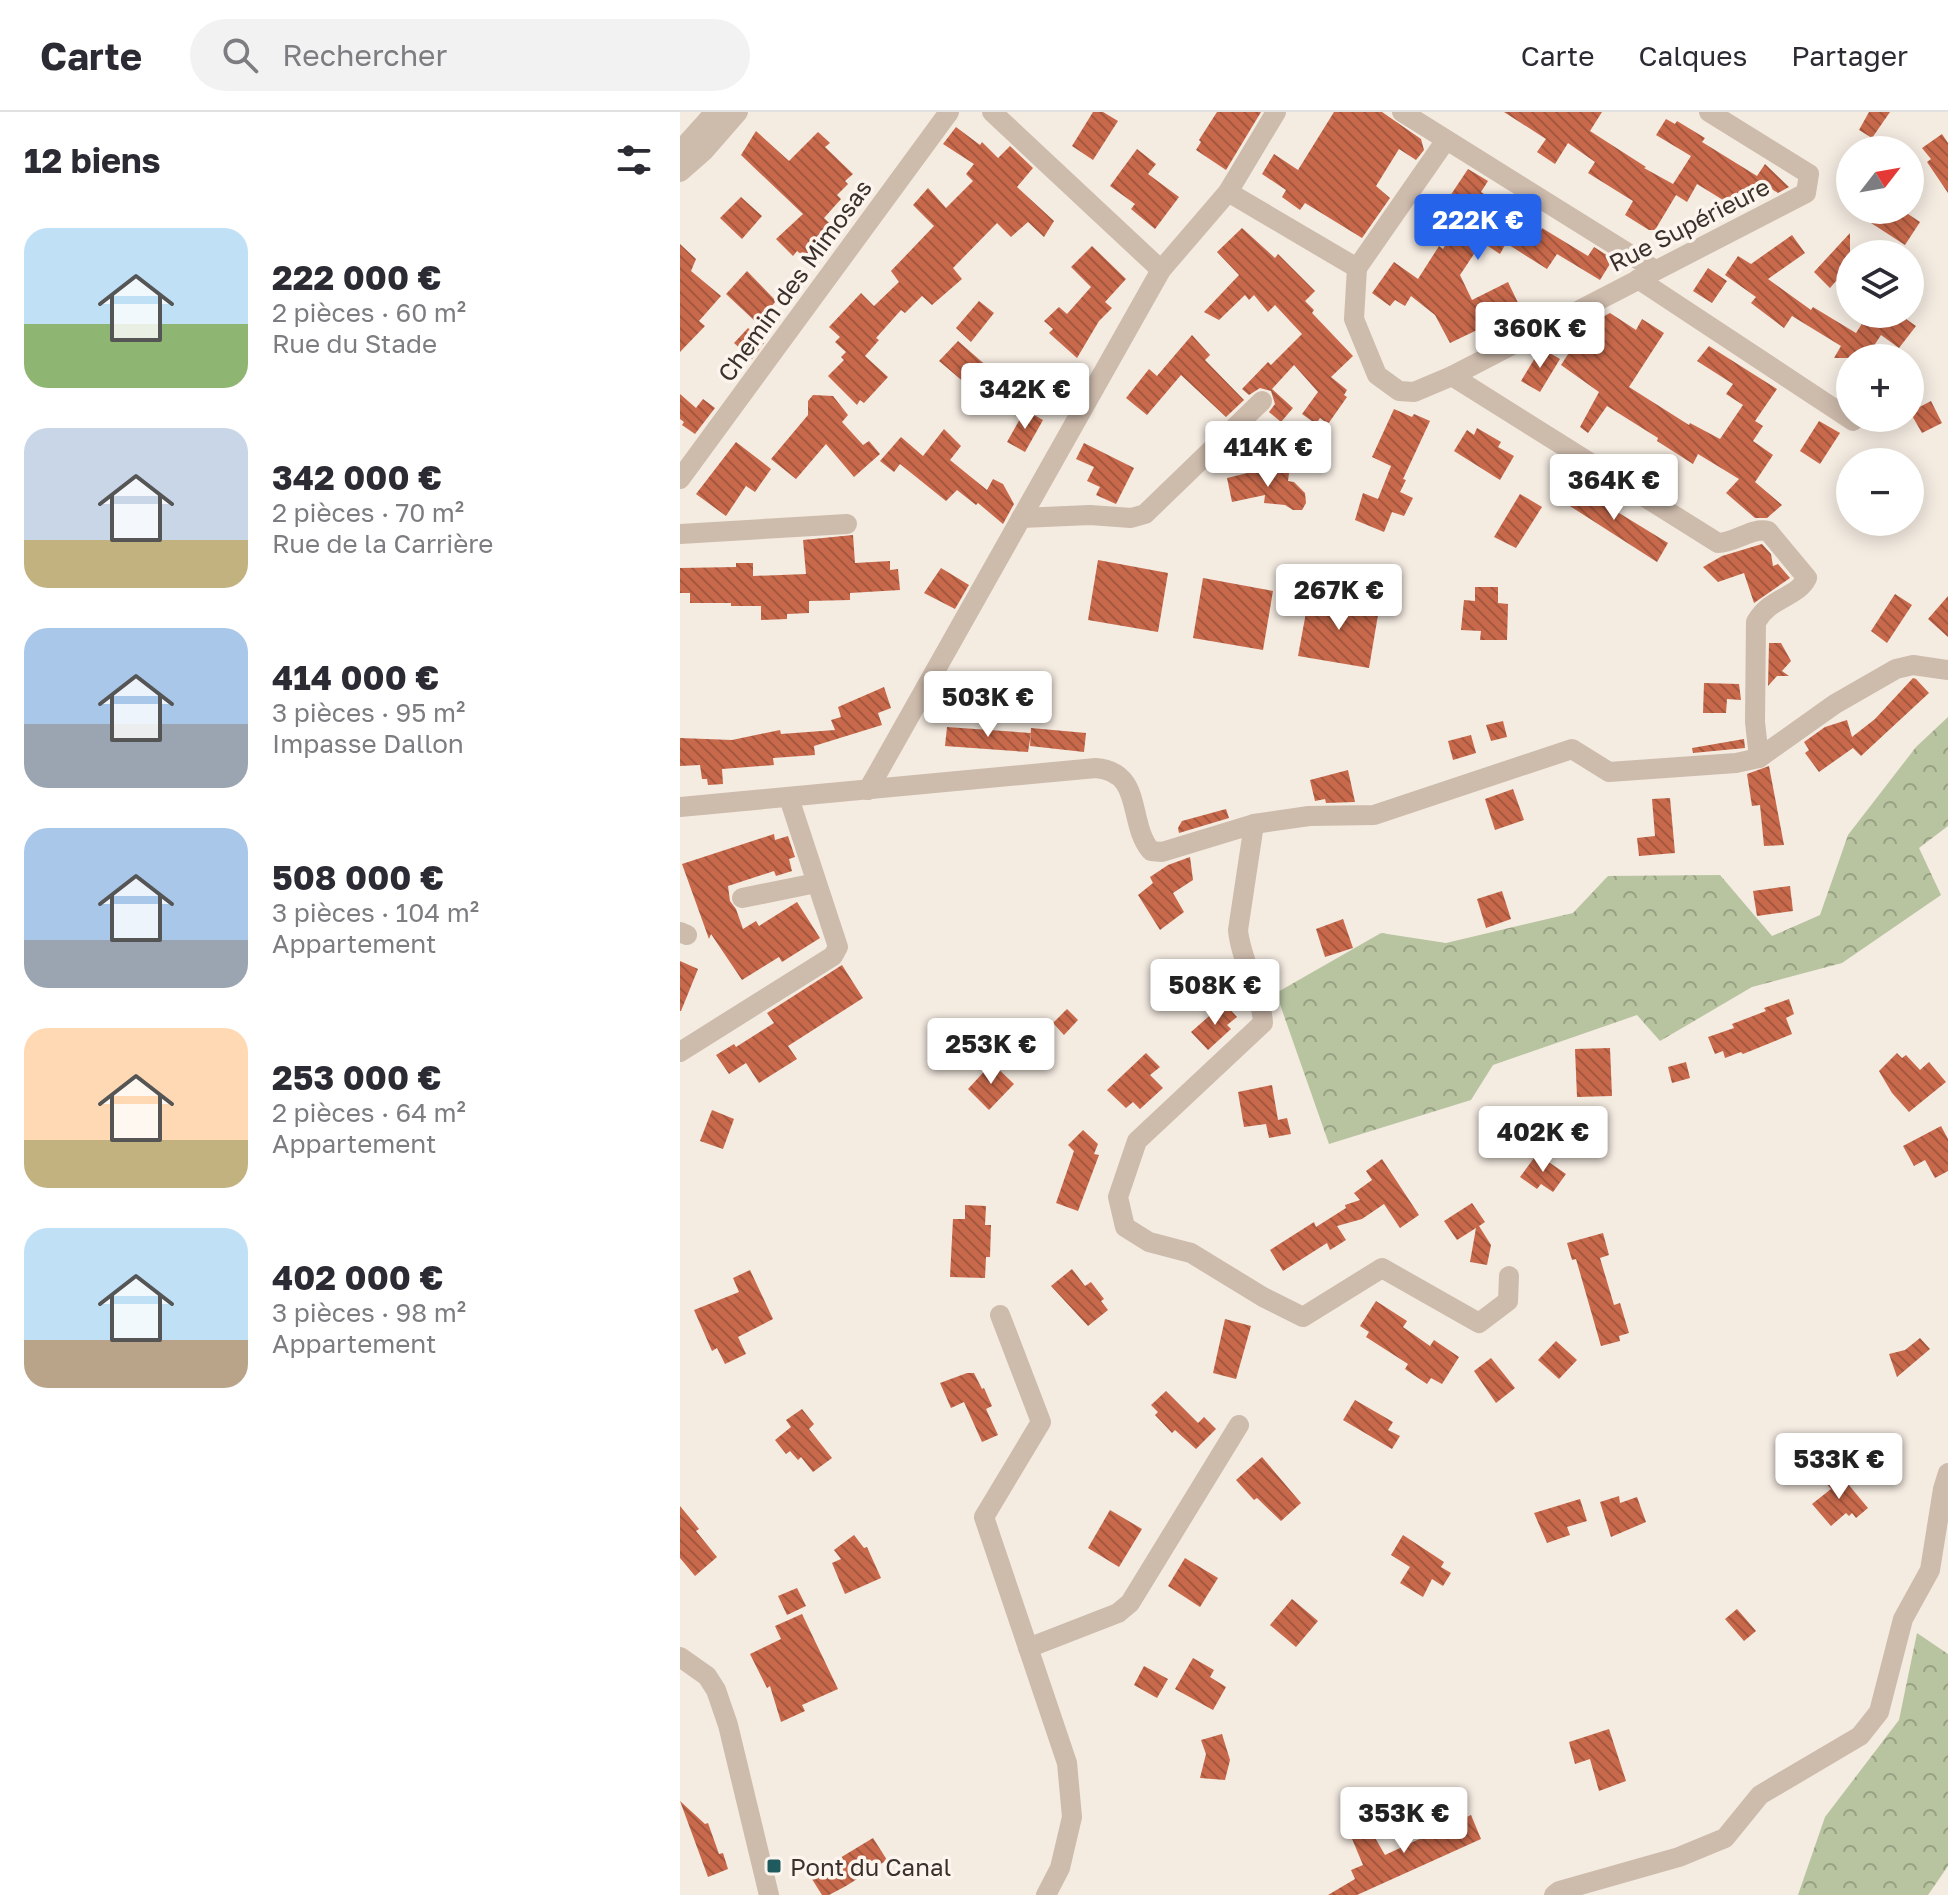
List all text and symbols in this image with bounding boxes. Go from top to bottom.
search box [190,19,750,91]
text: Carte [40,33,142,78]
icon: search [218,33,262,77]
text: Rechercher [282,37,447,73]
text: Carte [1521,39,1594,72]
text: Calques [1638,39,1747,72]
text: Partager [1791,39,1908,72]
north arrow [1836,136,1924,224]
map controls [1836,136,1924,536]
icon: filters [612,138,656,182]
text: 12 biens [24,140,161,180]
street label: Rue Supérieure [1604,171,1774,277]
street label: Chemin des Mimosas [711,173,877,387]
pin: 222K € [1413,194,1543,262]
text: 222K € [1432,204,1524,235]
button: layers [1836,240,1924,328]
text: 222 000 € [272,257,442,297]
icon: home [88,260,184,356]
text: 2 pièces · 60 m² [272,297,466,328]
pin: 360K € [1475,302,1605,370]
text: 360K € [1494,312,1586,343]
text: Rue du Stade [272,328,437,359]
button: + [1836,344,1924,432]
pin: 342K € [960,363,1090,431]
text: 342K € [979,373,1071,404]
pin: 414K € [1203,421,1333,489]
text: 414K € [1223,431,1313,462]
button: − [1836,448,1924,536]
pin: 364K € [1549,454,1679,522]
text: 342 000 € [272,457,442,497]
icon: home [88,460,184,556]
text: 364K € [1568,464,1660,495]
text: 2 pièces · 70 m² [272,497,464,528]
text: Rue de la Carrière [272,528,493,559]
pin: 267K € [1274,564,1404,632]
text: 267K € [1294,574,1384,605]
text: 414 000 € [272,657,439,697]
icon: home [88,660,184,756]
pin: 503K € [923,671,1053,739]
text: 503K € [942,681,1034,712]
text: 3 pièces · 95 m² [272,697,465,728]
text: Impasse Dallon [272,728,464,759]
text: 508 000 € [272,857,444,897]
icon: home [88,860,184,956]
text: 3 pièces · 104 m² [272,897,479,928]
text: Appartement [272,928,436,959]
pin: 508K € [1150,959,1280,1027]
text: 508K € [1168,969,1262,1000]
pin: 253K € [926,1018,1056,1086]
text: 253K € [945,1028,1037,1059]
text: 253 000 € [272,1057,442,1097]
icon: home [88,1060,184,1156]
text: 2 pièces · 64 m² [272,1097,466,1128]
pin: 402K € [1478,1106,1608,1174]
text: 402K € [1497,1116,1589,1147]
text: Appartement [272,1128,436,1159]
text: 402 000 € [272,1257,443,1297]
icon: home [88,1260,184,1356]
text: 3 pièces · 98 m² [272,1297,466,1328]
text: Appartement [272,1328,436,1359]
pin: 533K € [1774,1433,1904,1501]
text: 533K € [1793,1443,1885,1474]
pin: 353K € [1339,1787,1469,1855]
text: 353K € [1358,1797,1450,1828]
place label: Pont du Canal [790,1852,951,1881]
marker: Pont du Canal [765,1857,783,1875]

